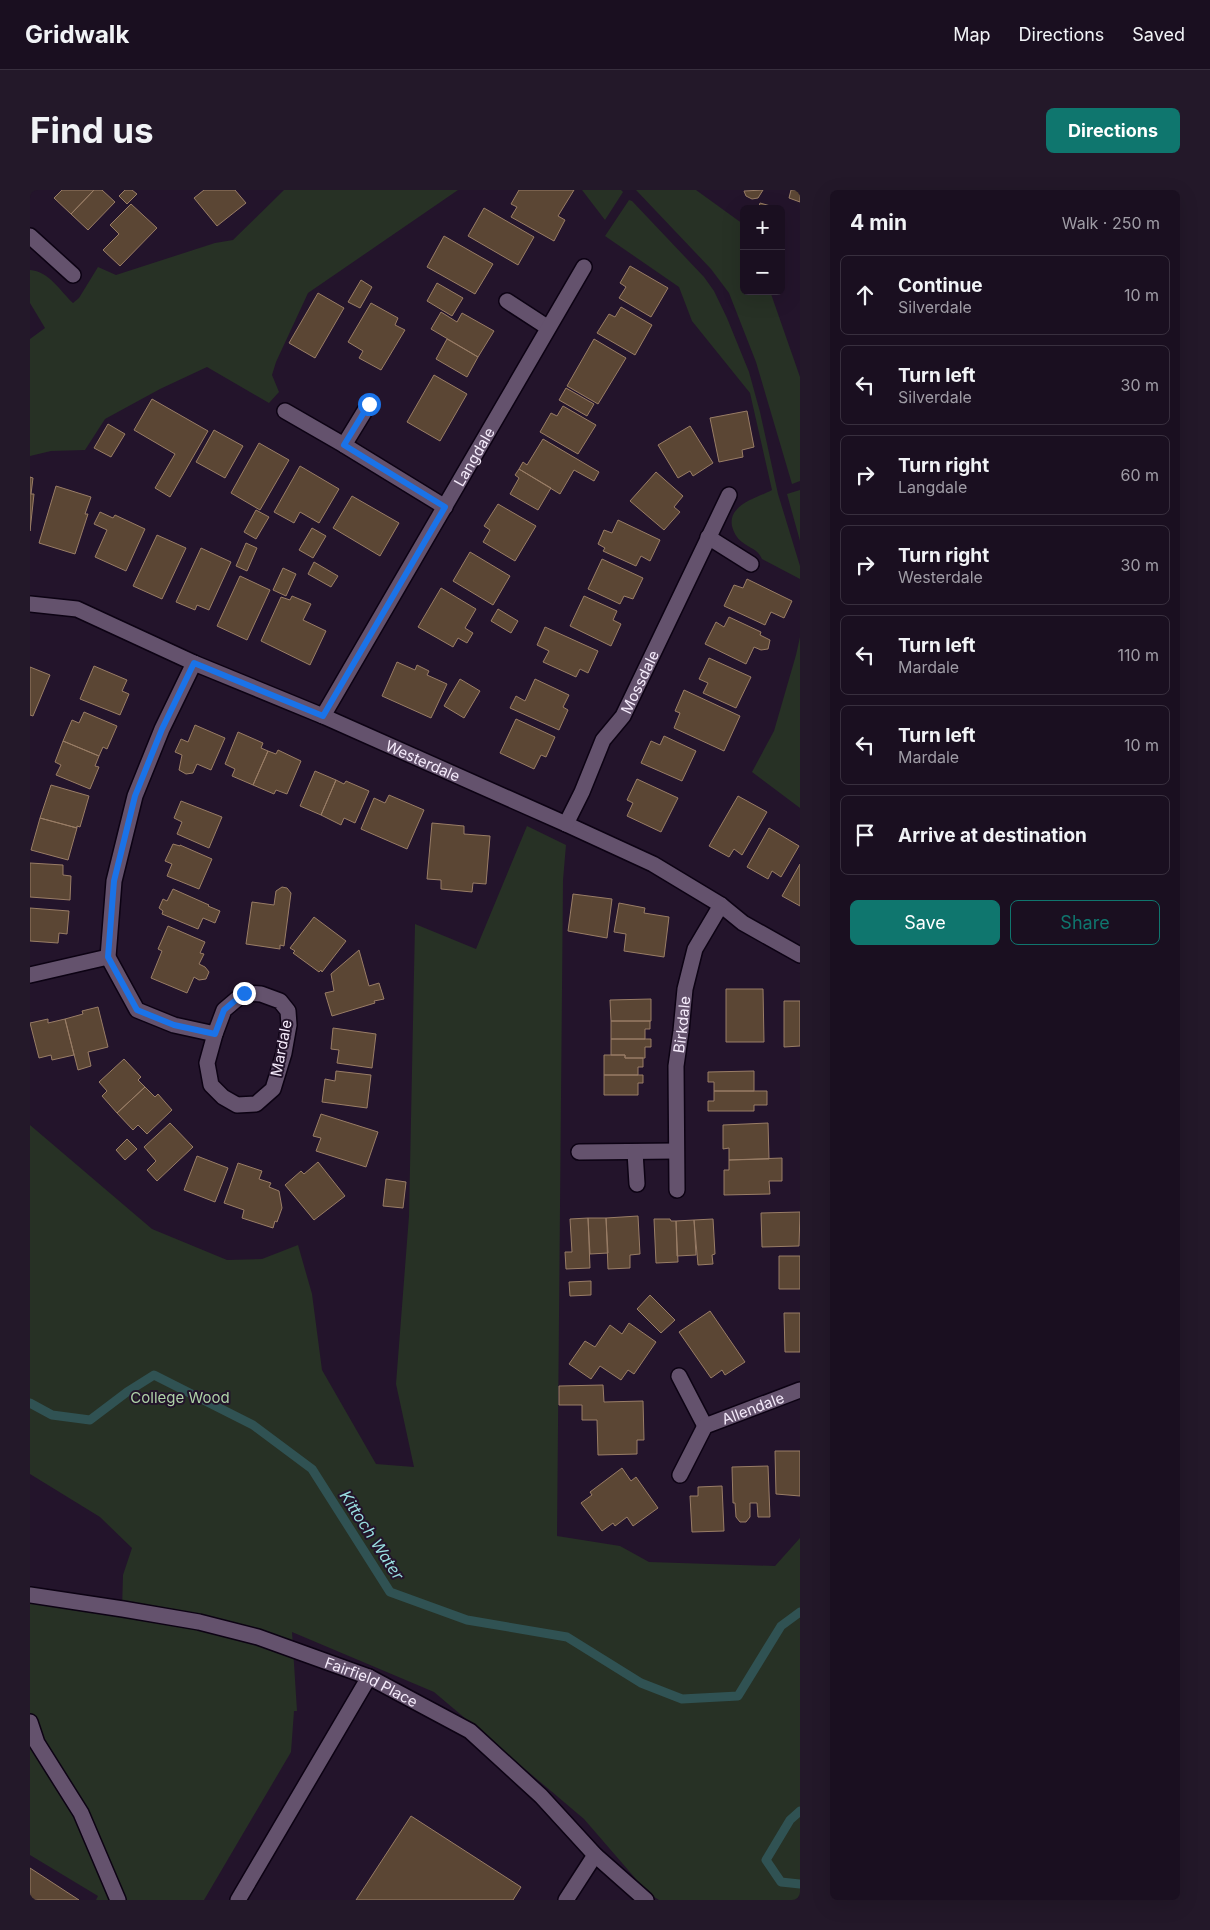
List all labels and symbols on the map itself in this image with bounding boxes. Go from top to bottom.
route start [358,393,381,416]
street label: Langdale [449,424,498,490]
street label: Mossdale [616,647,663,717]
street label: Westerdale [383,736,463,785]
route end [233,982,256,1005]
street label: Birkdale [668,995,694,1054]
street label: Mardale [266,1018,296,1078]
street label: Allendale [719,1387,787,1428]
park label: College Wood [130,1388,230,1407]
water label: Kittoch Water [336,1487,409,1584]
street label: Fairfield Place [322,1652,421,1711]

